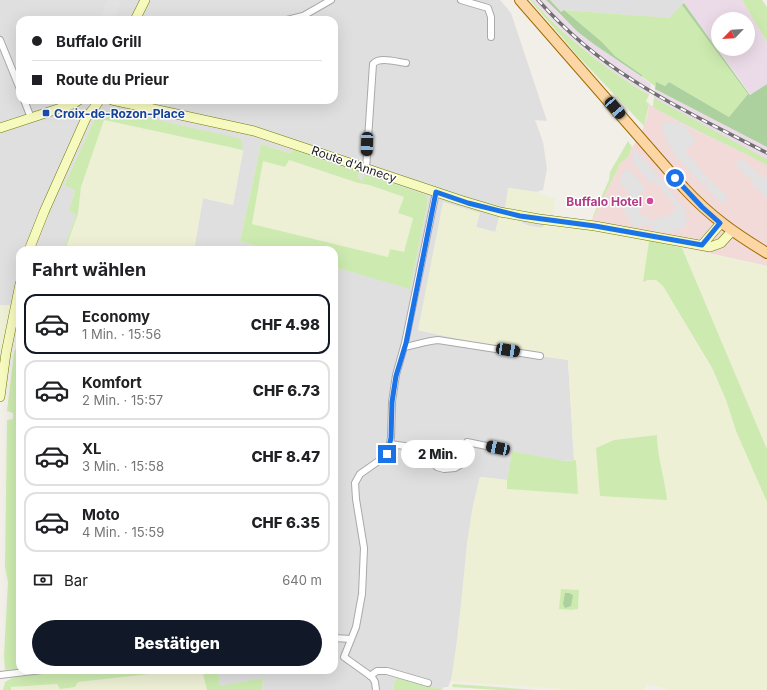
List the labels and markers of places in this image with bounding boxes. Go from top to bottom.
place label: Croix-de-Rozon-Place [54,106,185,121]
marker: Croix-de-Rozon-Place [41,108,51,118]
place label: Buffalo Hotel [566,194,642,209]
marker: Buffalo Hotel [645,196,655,206]

